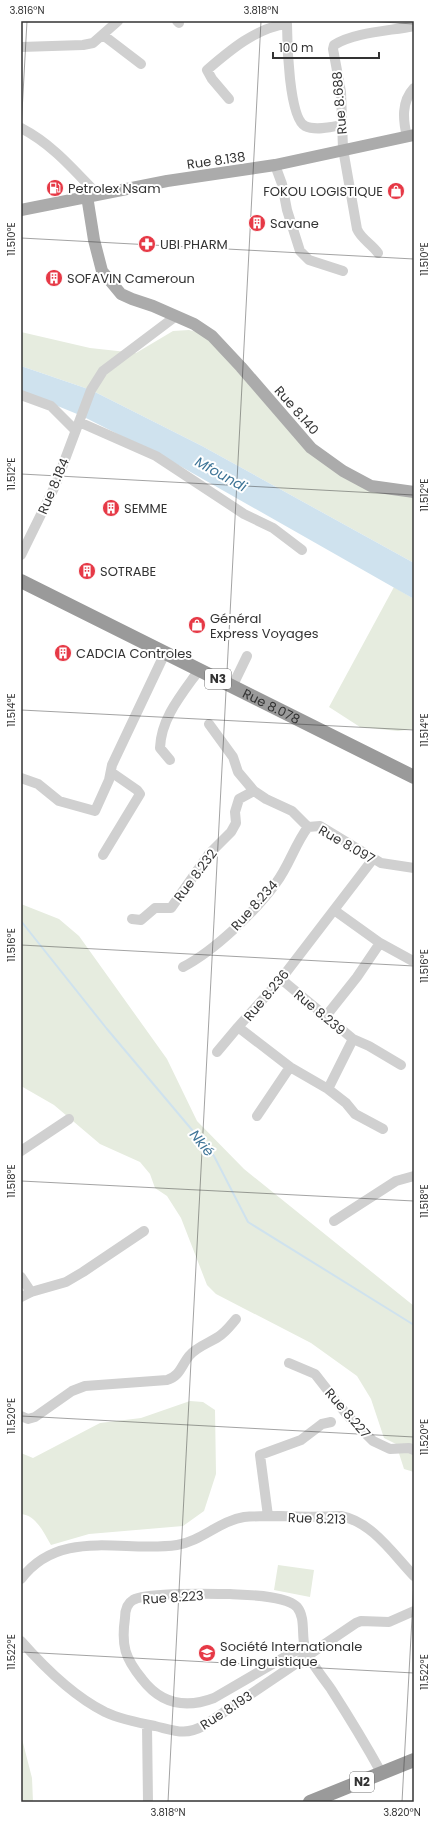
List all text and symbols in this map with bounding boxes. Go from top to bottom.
text: 3.816°N [10,3,44,18]
text: 3.818°N [244,3,278,18]
scale bar [273,34,379,60]
text: 100 m [279,39,313,56]
street label: Rue 8.688 [327,71,352,135]
street label: Rue 8.138 [186,147,246,174]
fuel station icon: Petrolex Nsam [45,178,65,198]
place label: Petrolex Nsam [68,179,161,198]
shop icon: FOKOU LOGISTIQUE [386,181,406,201]
place label: FOKOU LOGISTIQUE [263,182,383,201]
building icon: Savane [247,213,267,233]
place label: Savane [270,214,319,233]
text: 11.510°E [4,222,19,256]
pharmacy icon: UBI PHARM [137,234,157,254]
place label: UBI PHARM [160,235,228,254]
text: 11.510°E [417,242,432,276]
building icon: SOFAVIN Cameroun [44,268,64,288]
place label: SOFAVIN Cameroun [67,269,195,288]
street label: Rue 8.140 [270,382,323,439]
water label: Mfoundi [191,452,251,497]
street label: Rue 8.184 [33,455,74,517]
text: 11.512°E [4,458,19,490]
text: 11.512°E [417,479,432,511]
building icon: SEMME [101,498,121,518]
place label: SEMME [124,499,167,518]
building icon: SOTRABE [77,561,97,581]
place label: SOTRABE [100,562,156,581]
place label: Général Express Voyages [210,609,319,643]
shop icon: Général Express Voyages [187,615,207,635]
building icon: CADCIA Controles [53,643,73,663]
place label: CADCIA Controles [76,644,192,663]
road number: N3 [205,669,231,689]
street label: Rue 8.078 [239,684,303,729]
text: 11.514°E [4,693,19,727]
text: 11.514°E [417,713,432,747]
street label: Rue 8.097 [315,821,378,868]
street label: Rue 8.232 [169,845,221,905]
street label: Rue 8.234 [227,876,282,935]
text: 11.516°E [4,928,19,962]
text: 11.516°E [417,949,432,983]
street label: Rue 8.236 [239,965,294,1025]
street label: Rue 8.239 [290,985,350,1040]
water label: Nkié [185,1125,219,1161]
text: 11.518°E [4,1164,19,1198]
text: 11.518°E [417,1184,432,1218]
street label: Rue 8.227 [321,1384,375,1442]
text: 11.520°E [4,1398,19,1434]
text: 11.520°E [417,1419,432,1455]
street label: Rue 8.213 [288,1508,346,1529]
street label: Rue 8.223 [142,1586,204,1609]
text: 11.522°E [4,1634,19,1670]
place label: Société Internationale de Linguistique [220,1637,362,1671]
school or university icon: Société Internationale de Linguistique [197,1643,217,1663]
text: 11.522°E [417,1654,432,1690]
street label: Rue 8.193 [196,1686,256,1734]
road number: N2 [350,1772,374,1792]
text: 3.818°N [151,1805,185,1820]
text: 3.820°N [383,1805,421,1820]

